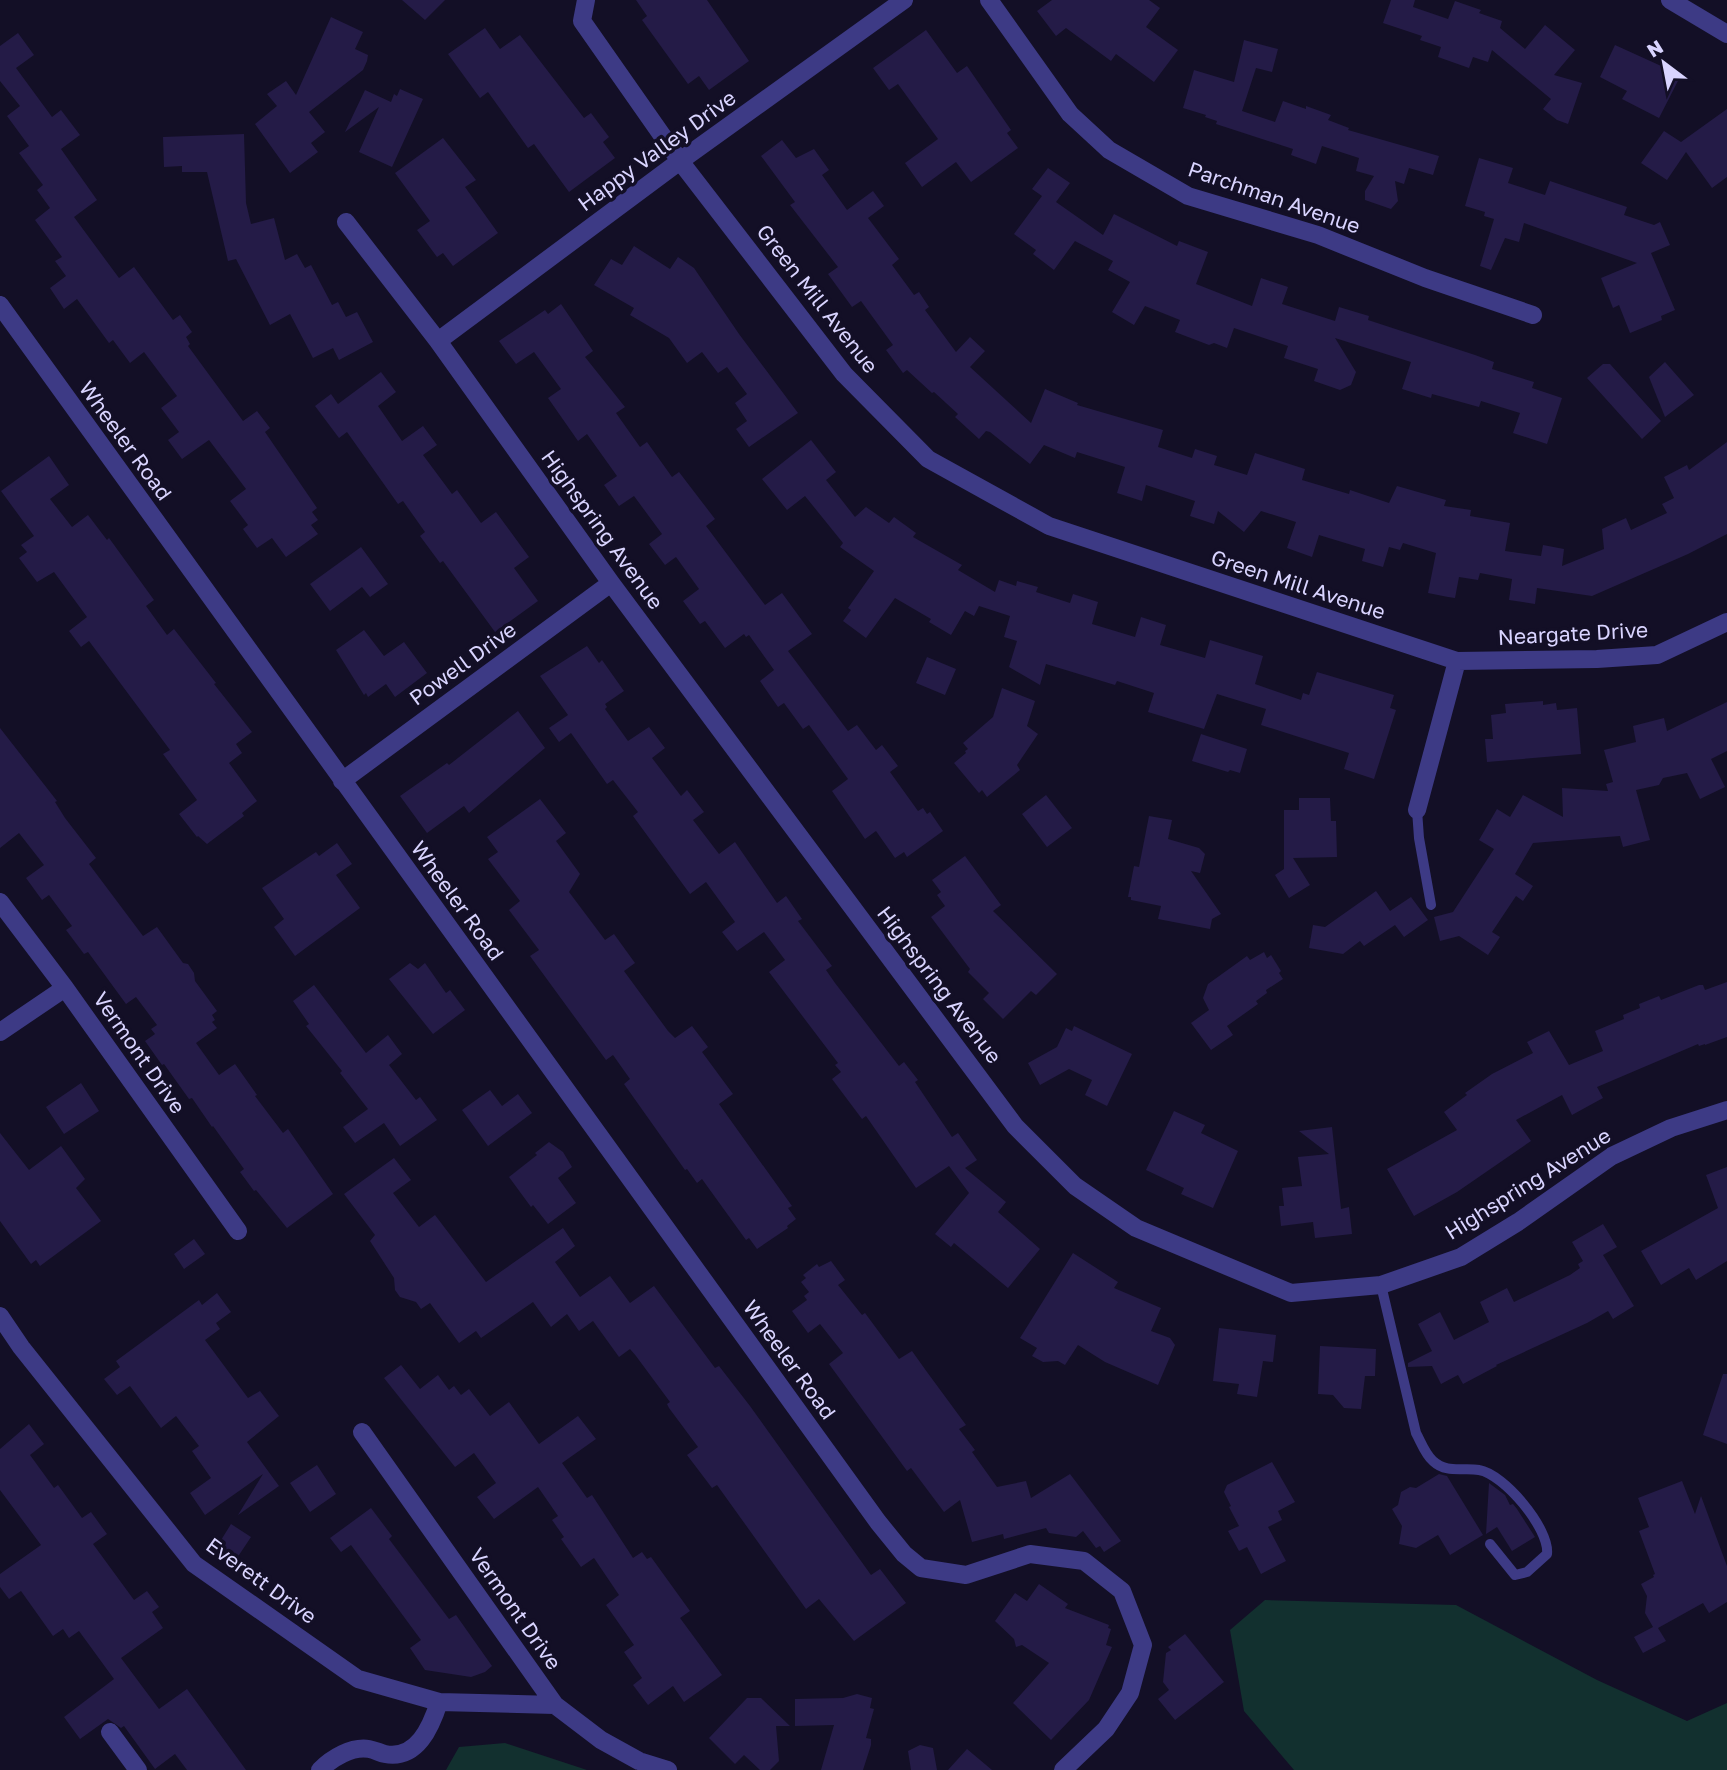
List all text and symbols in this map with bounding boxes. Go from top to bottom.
north arrow [1629,28,1699,98]
text: N [1643,35,1667,62]
street label: Happy Valley Drive [572,84,740,216]
street label: Parchman Avenue [1185,155,1364,239]
street label: Green Mill Avenue [752,219,884,378]
street label: Wheeler Road [74,376,178,505]
street label: Highspring Avenue [536,445,669,614]
street label: Green Mill Avenue [1208,544,1389,625]
street label: Powell Drive [404,616,521,711]
street label: Neargate Drive [1497,616,1649,650]
street label: Wheeler Road [406,836,510,965]
street label: Highspring Avenue [872,901,1008,1068]
street label: Vermont Drive [88,986,191,1118]
street label: Highspring Avenue [1440,1122,1615,1245]
street label: Wheeler Road [738,1295,842,1424]
street label: Everett Drive [201,1531,322,1629]
street label: Vermont Drive [464,1542,567,1674]

